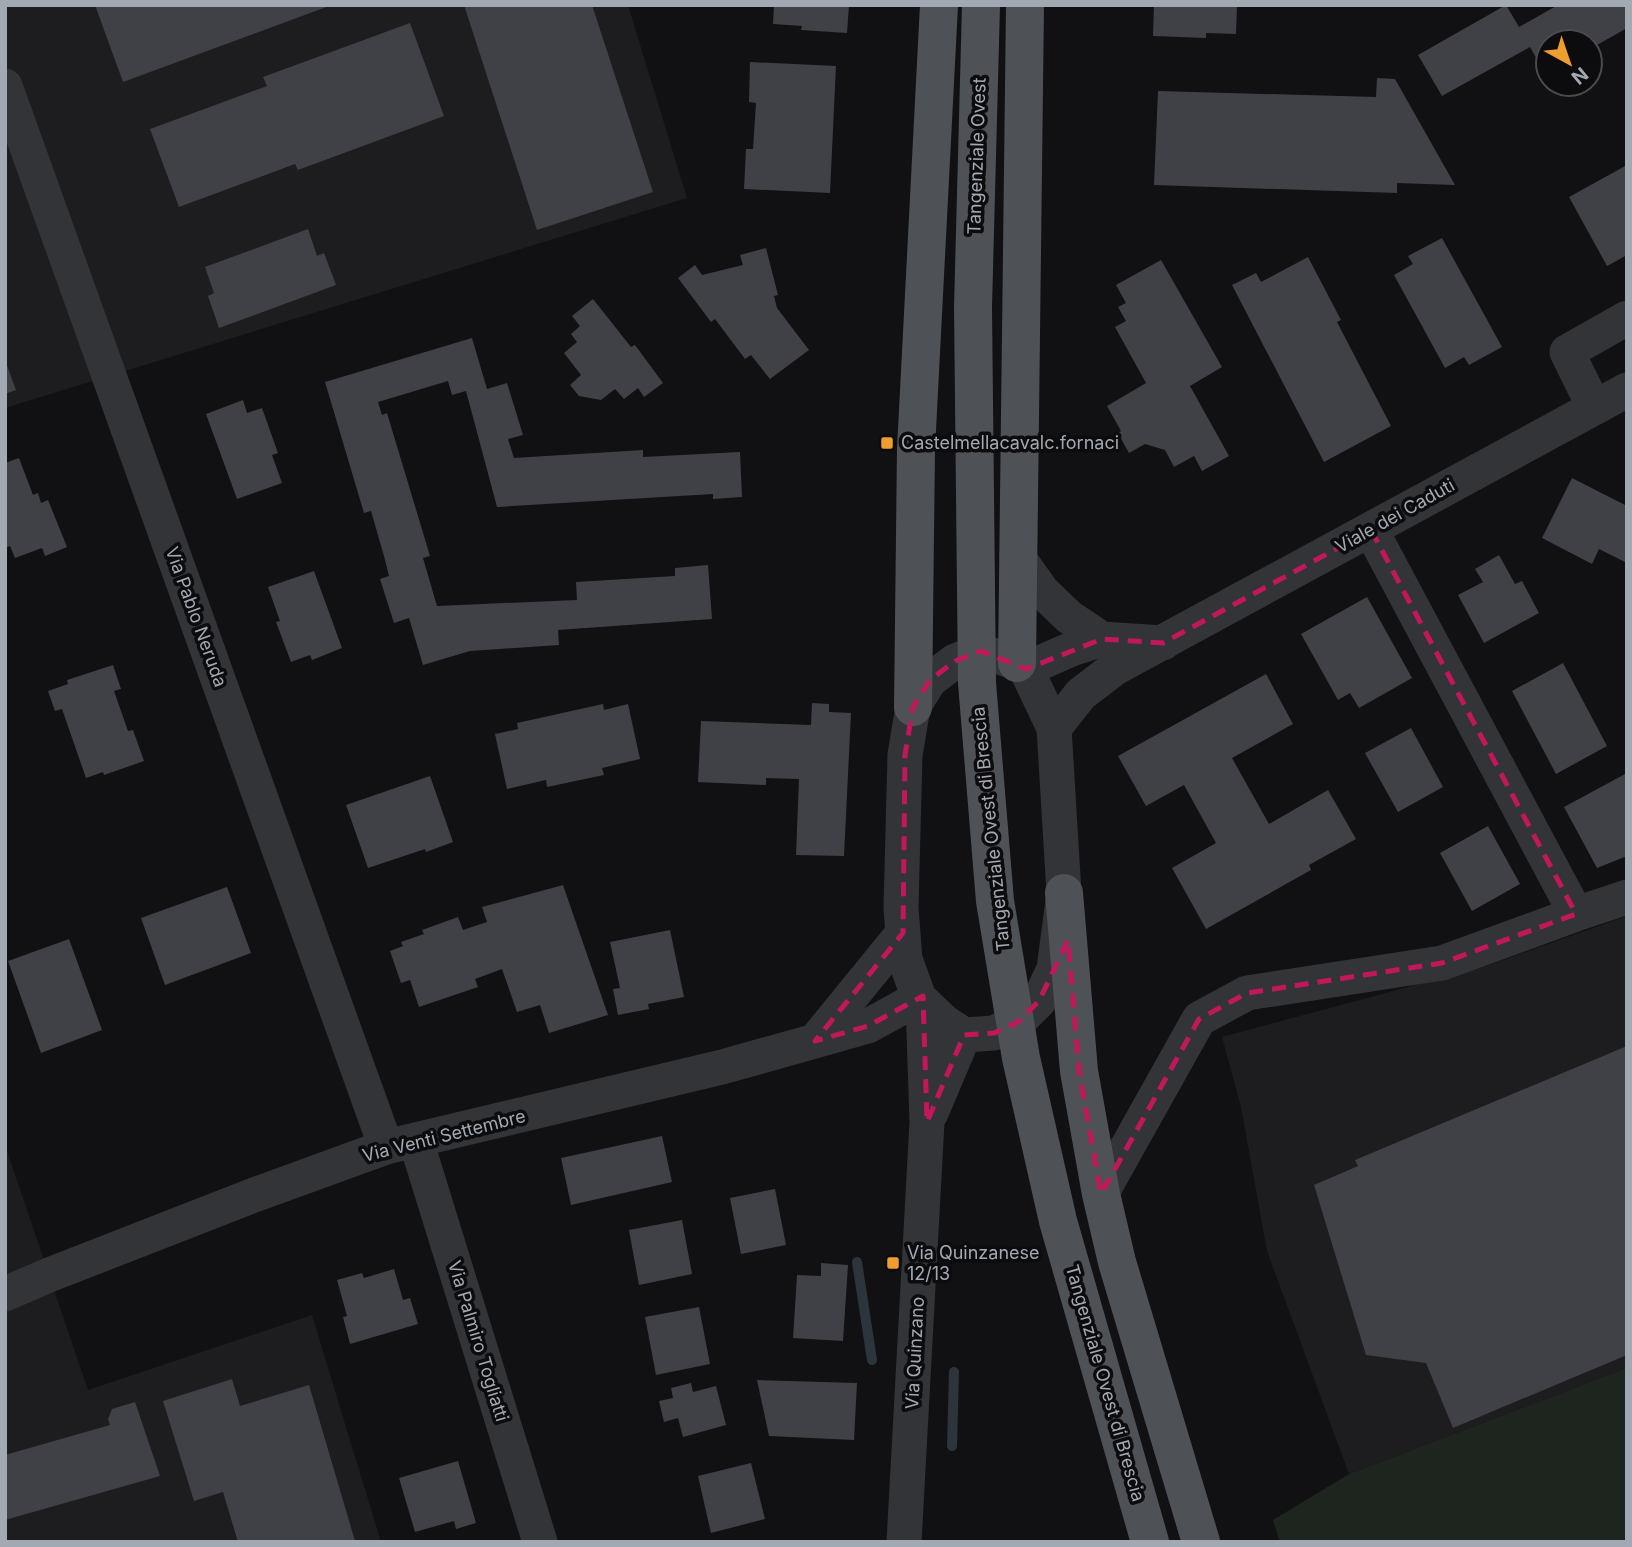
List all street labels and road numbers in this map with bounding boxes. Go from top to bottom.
street label: Tangenziale Ovest [963,77,990,235]
street label: Viale dei Caduti [1332,474,1458,557]
street label: Via Pablo Neruda [161,544,232,690]
street label: Tangenziale Ovest di Brescia [967,706,1014,952]
street label: Via Venti Settembre [360,1105,528,1166]
street label: Via Palmiro Togliatti [444,1258,513,1424]
street label: Tangenziale Ovest di Brescia [1062,1262,1149,1504]
street label: Via Quinzano [901,1296,928,1410]

